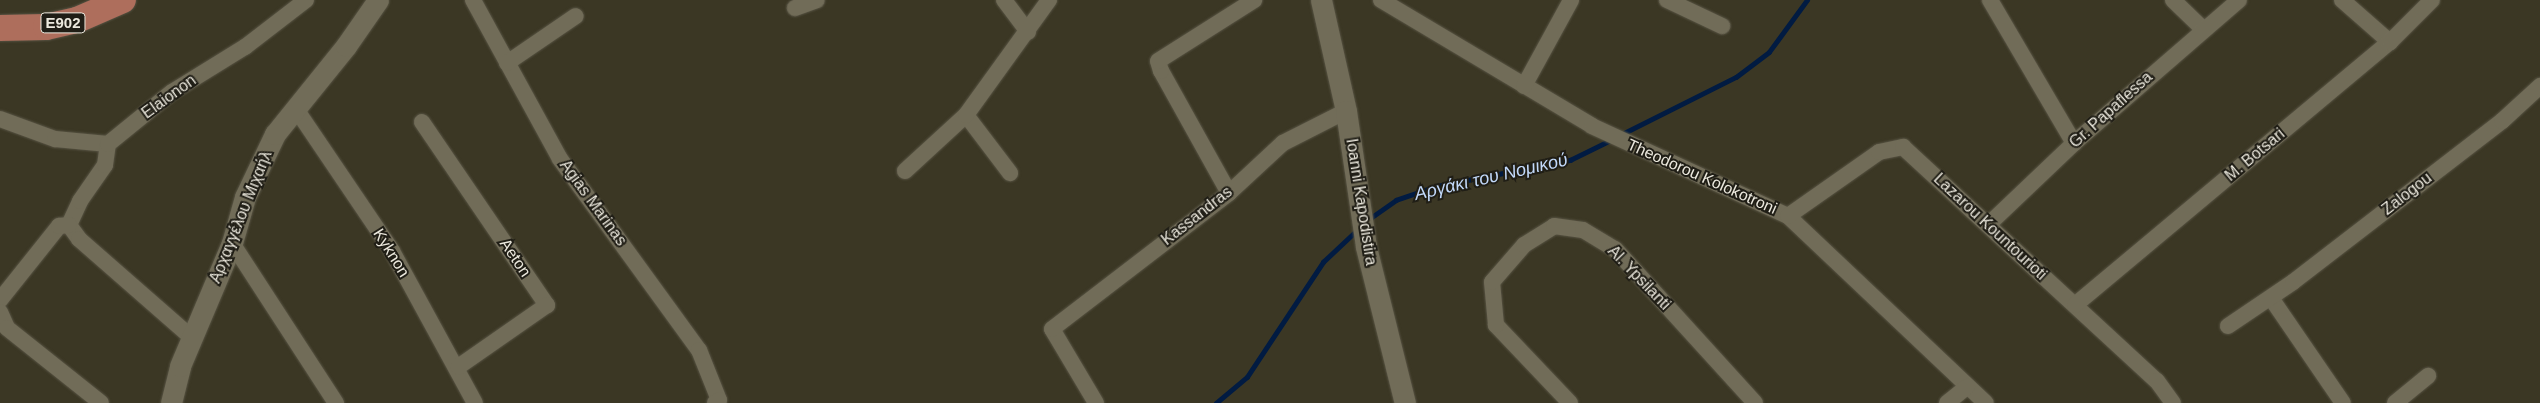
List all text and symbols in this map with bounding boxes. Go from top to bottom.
road number: E902 [39,10,87,36]
street label: Gr. Papaflessa [2066,68,2156,152]
street label: Elaionon [138,71,200,123]
street label: M. Botsari [2221,125,2289,185]
street label: Theodorou Kolokotroni [1624,135,1780,219]
street label: Ioanni Kapodistira [1341,137,1381,267]
street label: Αρχαγγέλου Μιχαήλ [206,148,276,286]
water label: Αργάκι του Νομικού [1412,149,1570,205]
street label: Agias Marinas [555,156,631,250]
street label: Zalogou [2378,169,2436,219]
street label: Lazarou Kountourioti [1929,170,2051,284]
street label: Kassandras [1158,182,1236,250]
street label: Kyknon [369,225,413,281]
street label: Aeton [495,235,535,281]
street label: Al. Ypsilanti [1603,242,1675,314]

